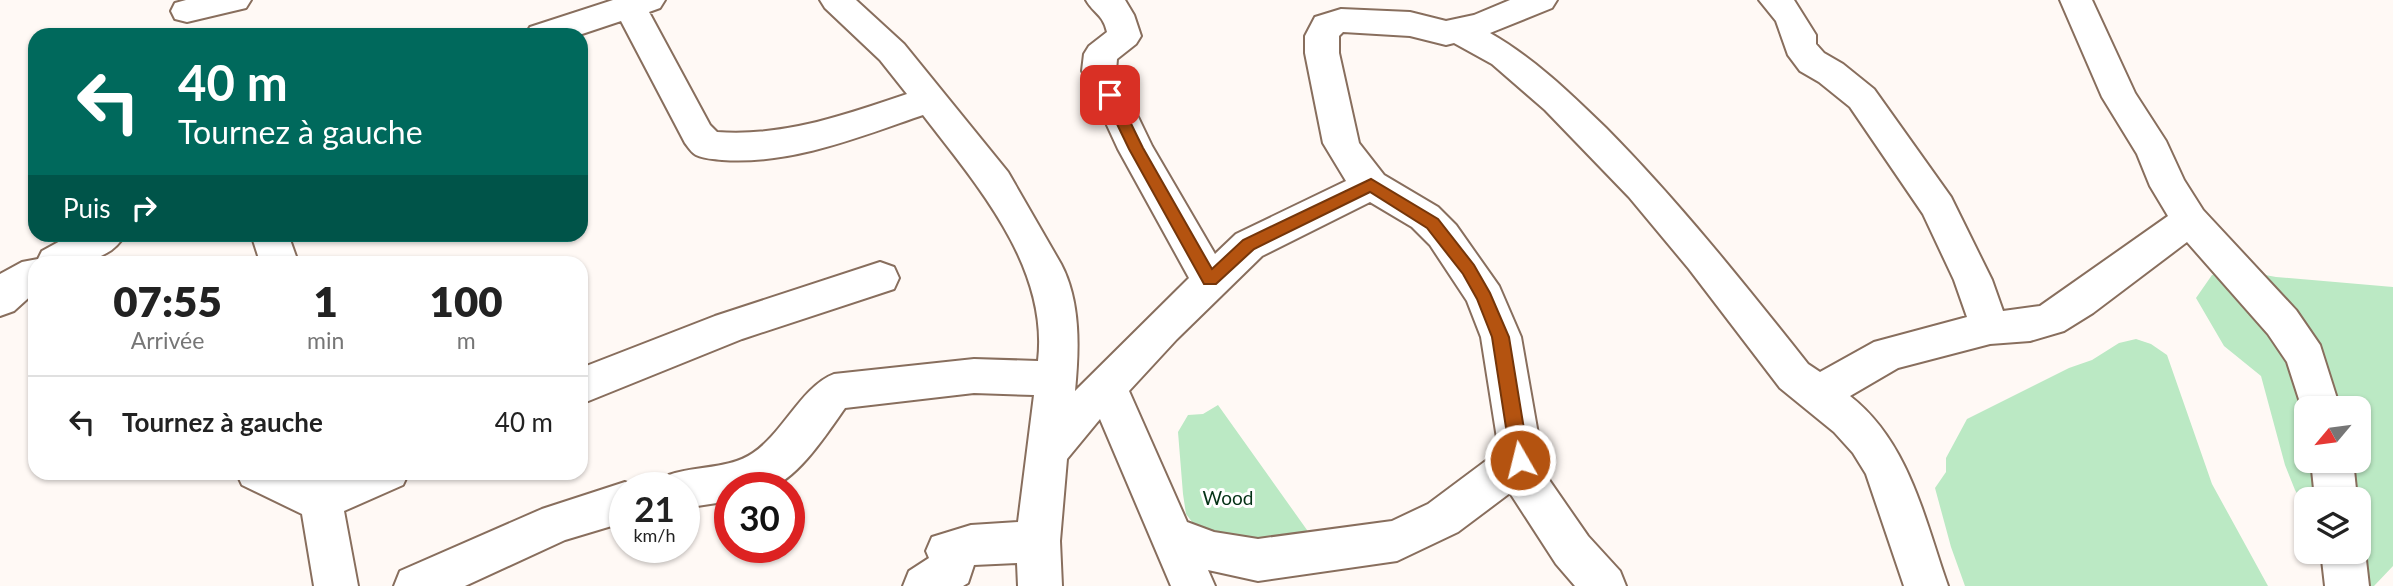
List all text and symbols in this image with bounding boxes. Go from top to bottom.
text: 40 m [178,53,288,111]
icon: left [63,56,154,147]
pin [1080,65,1140,125]
icon: arrive [1091,76,1129,114]
text: Tournez à gauche [178,112,423,151]
icon: right [125,189,163,227]
text: Puis [63,192,111,224]
text: 07:55 [113,276,222,326]
text: 1 [314,276,338,326]
text: 100 [430,276,503,326]
text: Arrivée [131,326,204,354]
text: min [307,326,344,354]
text: m [457,326,476,354]
north arrow [2294,396,2371,472]
map controls [2294,396,2371,564]
icon: left [63,403,101,441]
text: Tournez à gauche [122,406,323,438]
text: 40 m [495,406,553,438]
position arrow [1483,423,1557,497]
speed limit sign: 30 [714,472,805,563]
park label: Wood [1203,486,1253,509]
text: 21 [634,487,675,529]
button: layers [2294,487,2371,564]
text: km/h [633,524,676,546]

